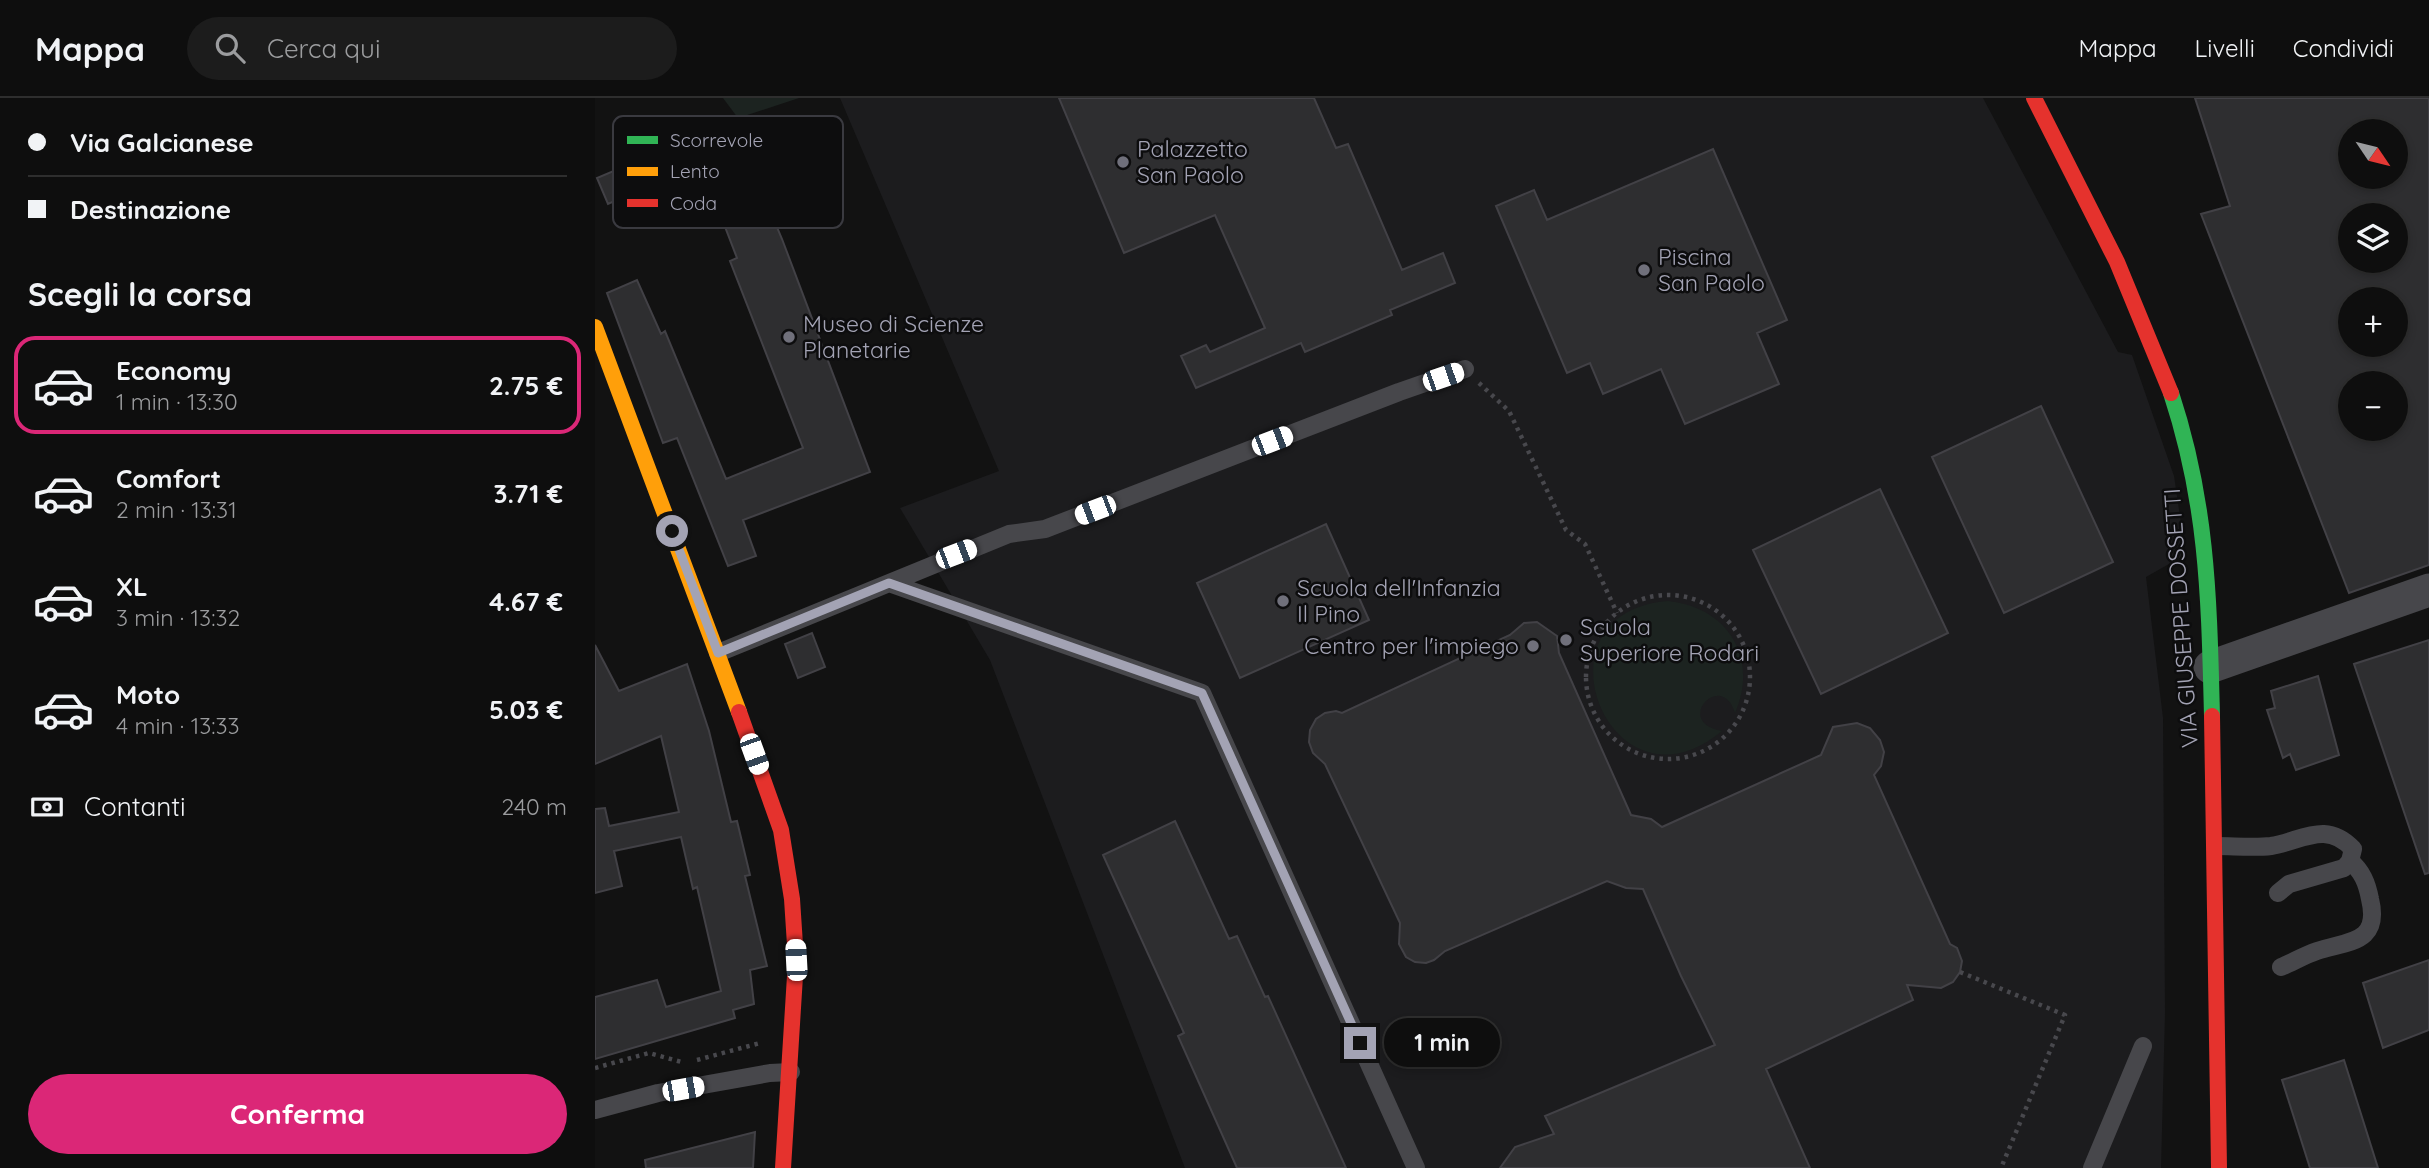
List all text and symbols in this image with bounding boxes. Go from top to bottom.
search box [187,17,677,80]
text: Mappa [35,28,145,69]
icon: search [211,29,249,67]
text: Cerca qui [267,32,380,65]
text: Mappa [2079,33,2157,63]
text: Livelli [2195,33,2255,63]
text: Condividi [2293,33,2394,63]
legend [613,116,843,228]
north arrow [2338,119,2408,189]
map controls [2338,119,2408,441]
text: Via Galcianese [70,126,254,159]
text: Scorrevole [670,128,763,152]
place label: Palazzetto San Paolo [1137,134,1248,189]
marker: Palazzetto San Paolo [1115,154,1131,170]
text: Lento [670,159,720,183]
text: Coda [670,191,717,215]
text: Destinazione [70,193,231,226]
button: layers [2338,203,2408,273]
place label: Piscina San Paolo [1658,242,1765,297]
marker: Piscina San Paolo [1636,262,1652,278]
text: Scegli la corsa [28,274,252,314]
button: + [2338,287,2408,357]
place label: Museo di Scienze Planetarie [803,309,984,364]
marker: Museo di Scienze Planetarie [781,329,797,345]
icon: car [32,354,95,417]
text: Economy [116,354,231,387]
car [1420,360,1467,394]
text: 2.75 € [489,369,563,402]
button: − [2338,371,2408,441]
text: 1 min · 13:30 [116,387,238,416]
car [1249,424,1296,458]
icon: car [32,462,95,525]
text: Comfort [116,462,221,495]
text: 3.71 € [494,477,563,510]
street label: VIA GIUSEPPE DOSSETTI [2157,487,2204,749]
car [1072,493,1119,527]
text: 2 min · 13:31 [116,495,237,524]
route start [656,515,688,547]
car [933,537,980,571]
icon: car [32,570,95,633]
text: XL [116,570,148,603]
place label: Scuola dell'Infanzia Il Pino [1297,573,1501,628]
text: 4.67 € [489,585,563,618]
marker: Scuola dell'Infanzia Il Pino [1275,593,1291,609]
text: 3 min · 13:32 [116,603,240,632]
place label: Scuola Superiore Rodari [1580,612,1759,667]
place label: Centro per l'impiego [1304,631,1519,660]
marker: Scuola Superiore Rodari [1558,632,1574,648]
marker: Centro per l'impiego [1525,638,1541,654]
icon: car [32,678,95,741]
text: Moto [116,678,180,711]
text: 5.03 € [489,693,563,726]
text: 4 min · 13:33 [116,711,240,740]
car [737,731,772,777]
icon: cash [28,788,66,826]
text: Contanti [84,790,186,823]
text: 240 m [502,792,567,821]
car [785,938,808,982]
callout: 1 min [1385,1018,1500,1068]
route end [1344,1027,1376,1059]
text: 1 min [1414,1028,1470,1057]
button: Conferma [28,1074,567,1154]
car [661,1075,706,1103]

